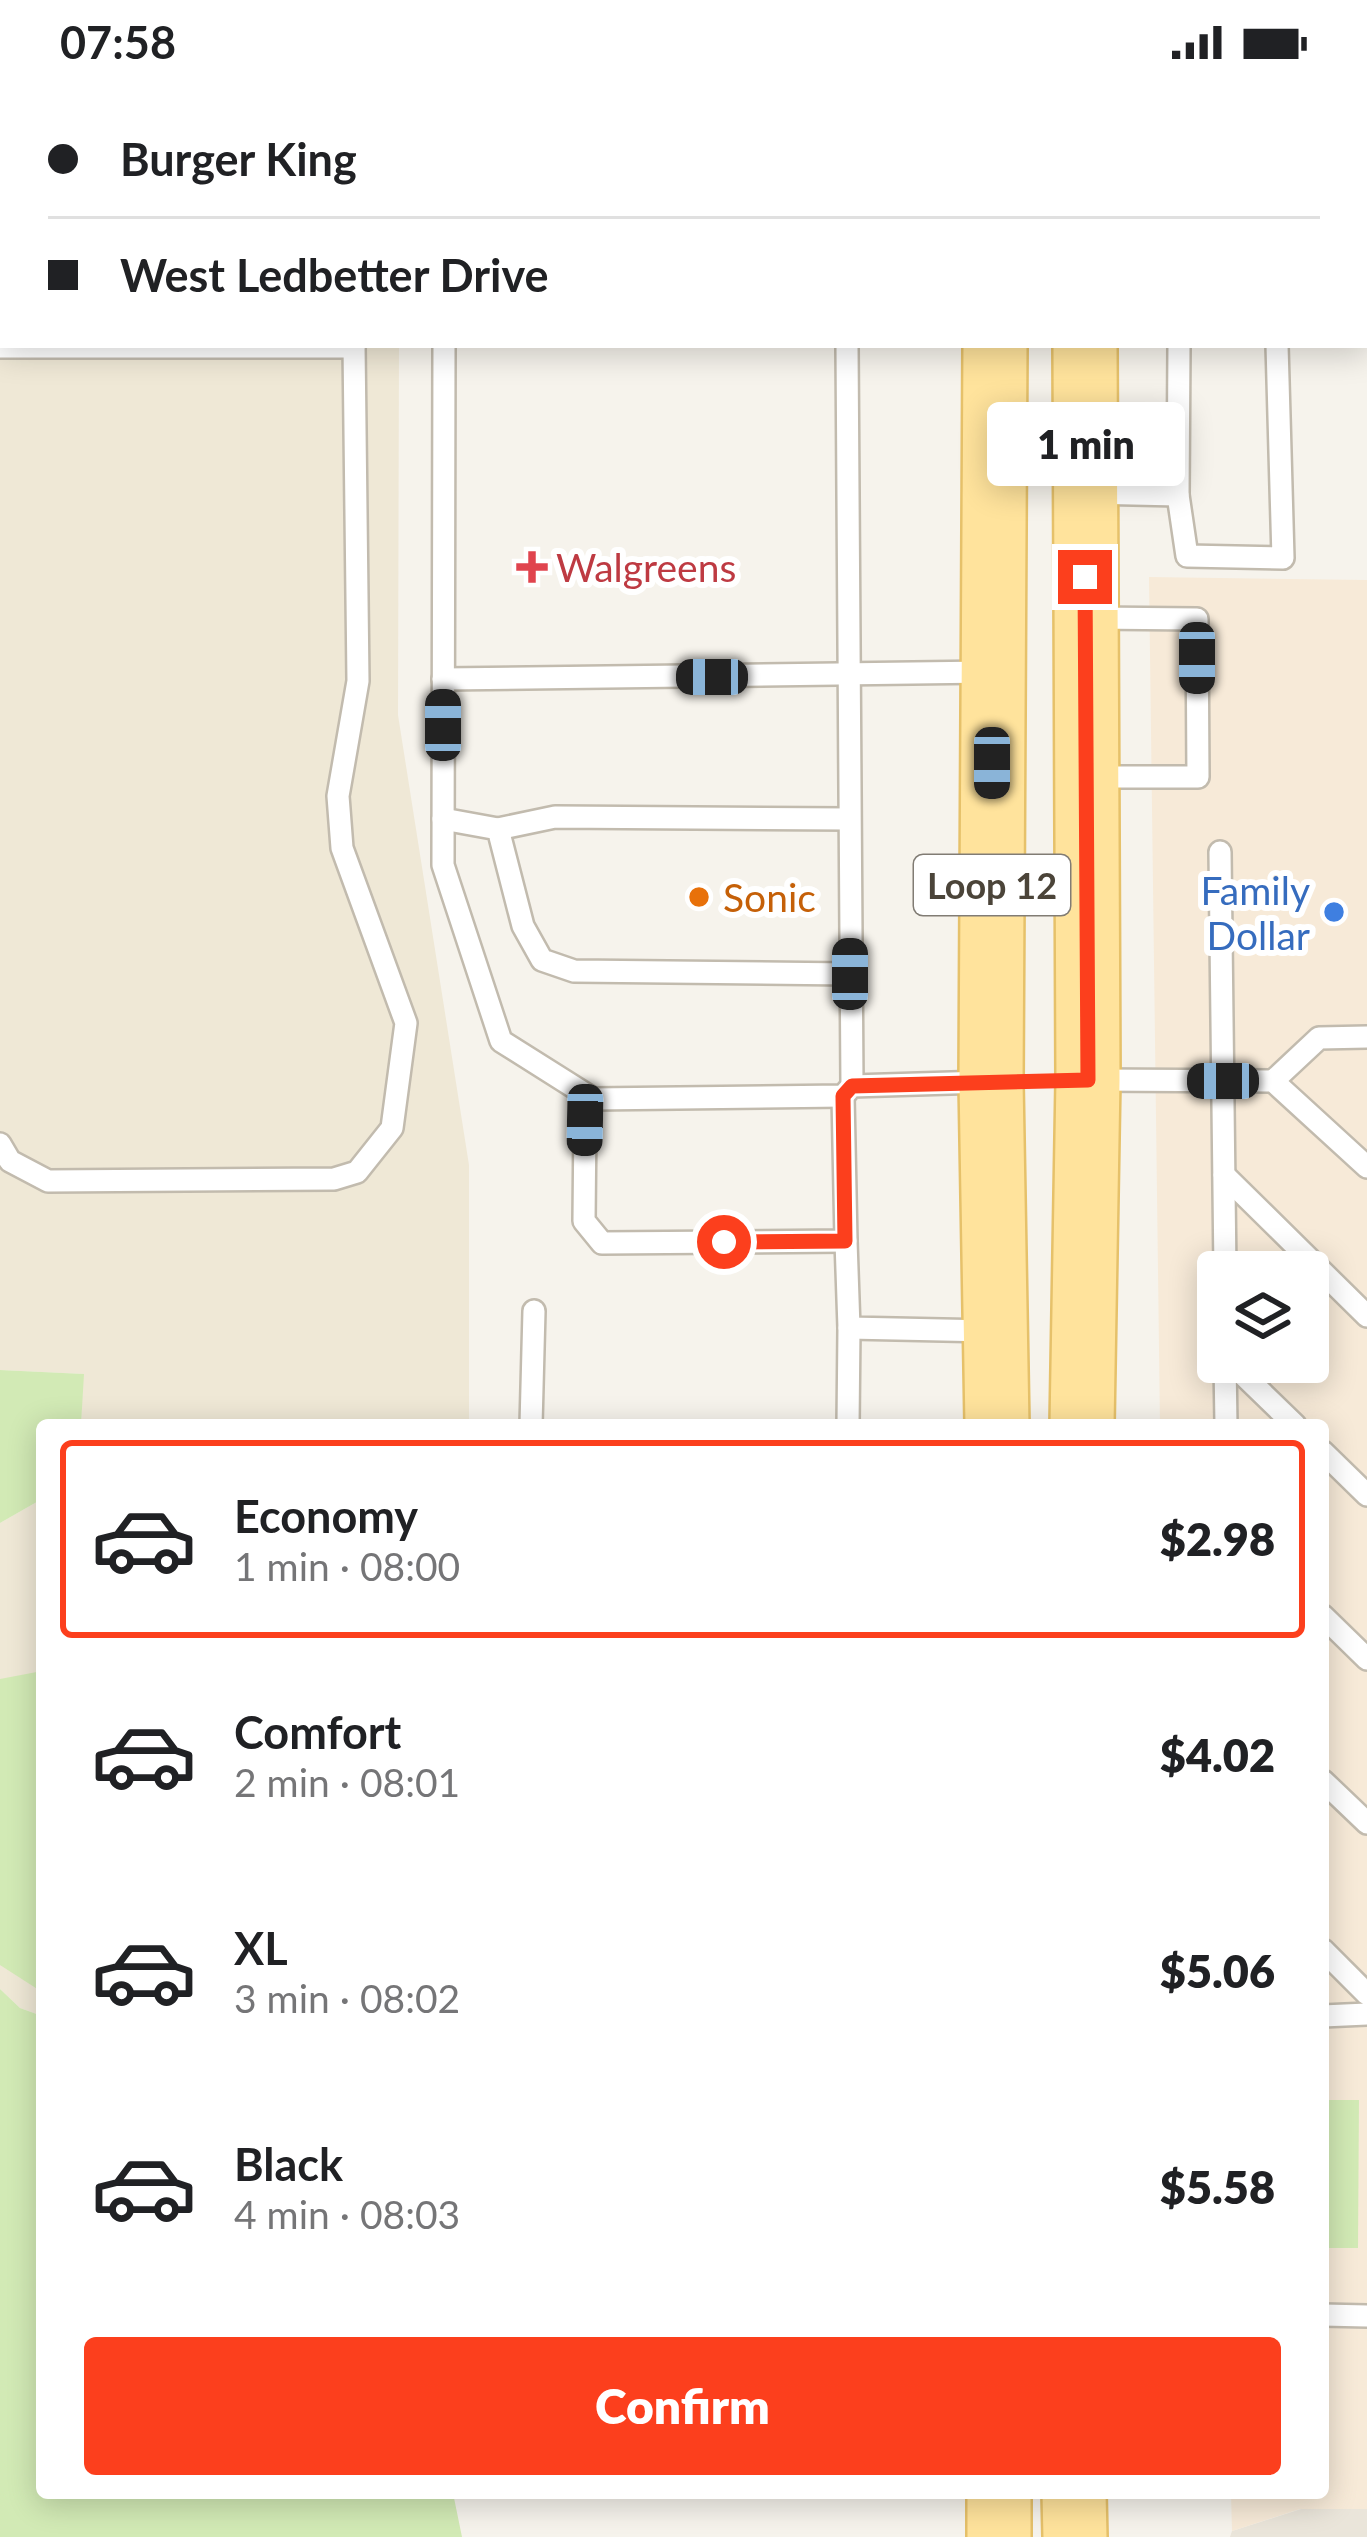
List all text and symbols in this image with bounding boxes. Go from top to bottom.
text: 07:58 [60,15,176,69]
text: Burger King [120,132,357,186]
text: West Ledbetter Drive [120,248,549,302]
callout: 1 min [986,403,1184,487]
text: 1 min [1037,421,1135,467]
place label: Walgreens [556,544,736,590]
route end [1058,550,1112,604]
marker: Walgreens [519,554,545,580]
car [1179,622,1215,694]
car [676,659,748,695]
car [425,689,461,761]
car [974,727,1010,799]
road number: Loop 12 [914,855,1070,915]
place label: Family Dollar [1201,867,1310,958]
place label: Sonic [723,874,816,920]
marker: Sonic [686,884,712,910]
marker: Family Dollar [1321,899,1347,925]
car [832,938,868,1010]
car [1187,1063,1259,1099]
car [566,1084,604,1156]
route start [697,1215,751,1269]
map controls [1197,1251,1329,1383]
button: layers [1197,1251,1329,1383]
icon: car [90,1485,198,1593]
text: Economy [234,1489,418,1543]
text: $2.98 [1160,1512,1275,1566]
text: 1 min · 08:00 [234,1543,460,1589]
icon: car [90,1701,198,1809]
text: Comfort [234,1705,401,1759]
text: $4.02 [1160,1728,1275,1782]
text: 2 min · 08:01 [234,1759,460,1805]
icon: car [90,1917,198,2025]
text: XL [234,1921,288,1975]
text: $5.06 [1160,1944,1275,1998]
text: 3 min · 08:02 [234,1975,460,2021]
icon: car [90,2133,198,2241]
text: Black [234,2137,343,2191]
text: $5.58 [1160,2160,1275,2214]
text: 4 min · 08:03 [234,2191,460,2237]
button: Confirm [84,2337,1281,2475]

